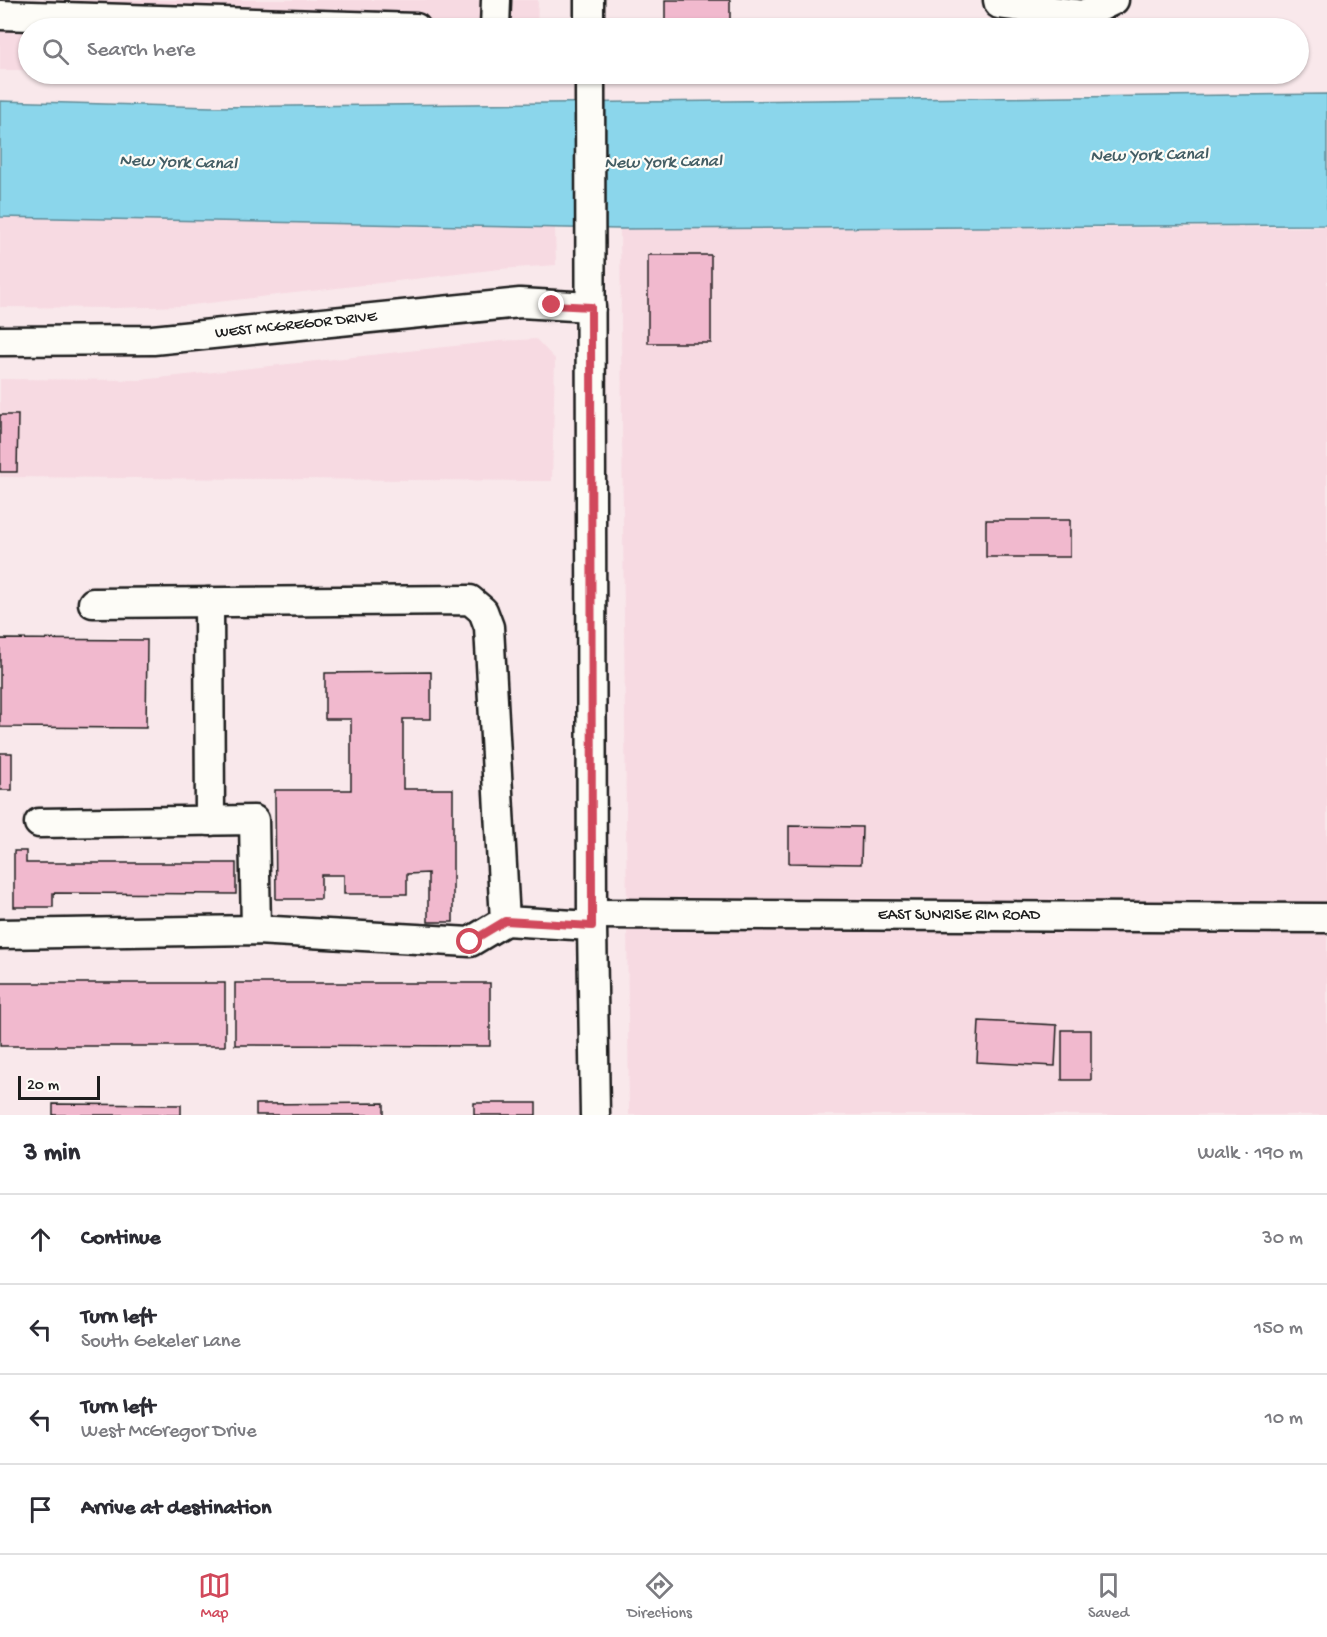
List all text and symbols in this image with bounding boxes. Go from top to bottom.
search box [18,18,1309,84]
icon: search [39,35,72,68]
text: Search here [87,38,195,64]
water label: New York Canal [1090,144,1209,168]
water label: New York Canal [119,150,238,176]
water label: New York Canal [604,151,723,175]
route end [538,291,564,317]
street label: WEST MCGREGOR DRIVE [214,308,379,344]
street label: EAST SUNRISE RIM ROAD [878,907,1041,926]
route start [456,928,482,954]
scale bar [18,1073,100,1100]
text: 20 m [27,1077,59,1096]
text: 3 min [24,1139,80,1170]
text: Walk · 190 m [1197,1143,1303,1166]
icon: ahead [24,1223,57,1256]
text: Continue [81,1226,161,1252]
text: 30 m [1262,1228,1303,1251]
text: Turn left [81,1305,155,1331]
icon: left [24,1313,57,1346]
text: 150 m [1254,1318,1303,1341]
text: South Gekeler Lane [81,1331,241,1354]
text: Turn left [81,1395,155,1421]
icon: left [24,1403,57,1436]
text: 10 m [1265,1408,1303,1431]
text: West McGregor Drive [81,1421,256,1444]
icon: arrive [24,1493,57,1526]
text: Arrive at destination [81,1496,271,1522]
tab: Map [198,1569,231,1624]
tab: Directions [627,1569,692,1624]
tab: Saved [1088,1569,1129,1624]

